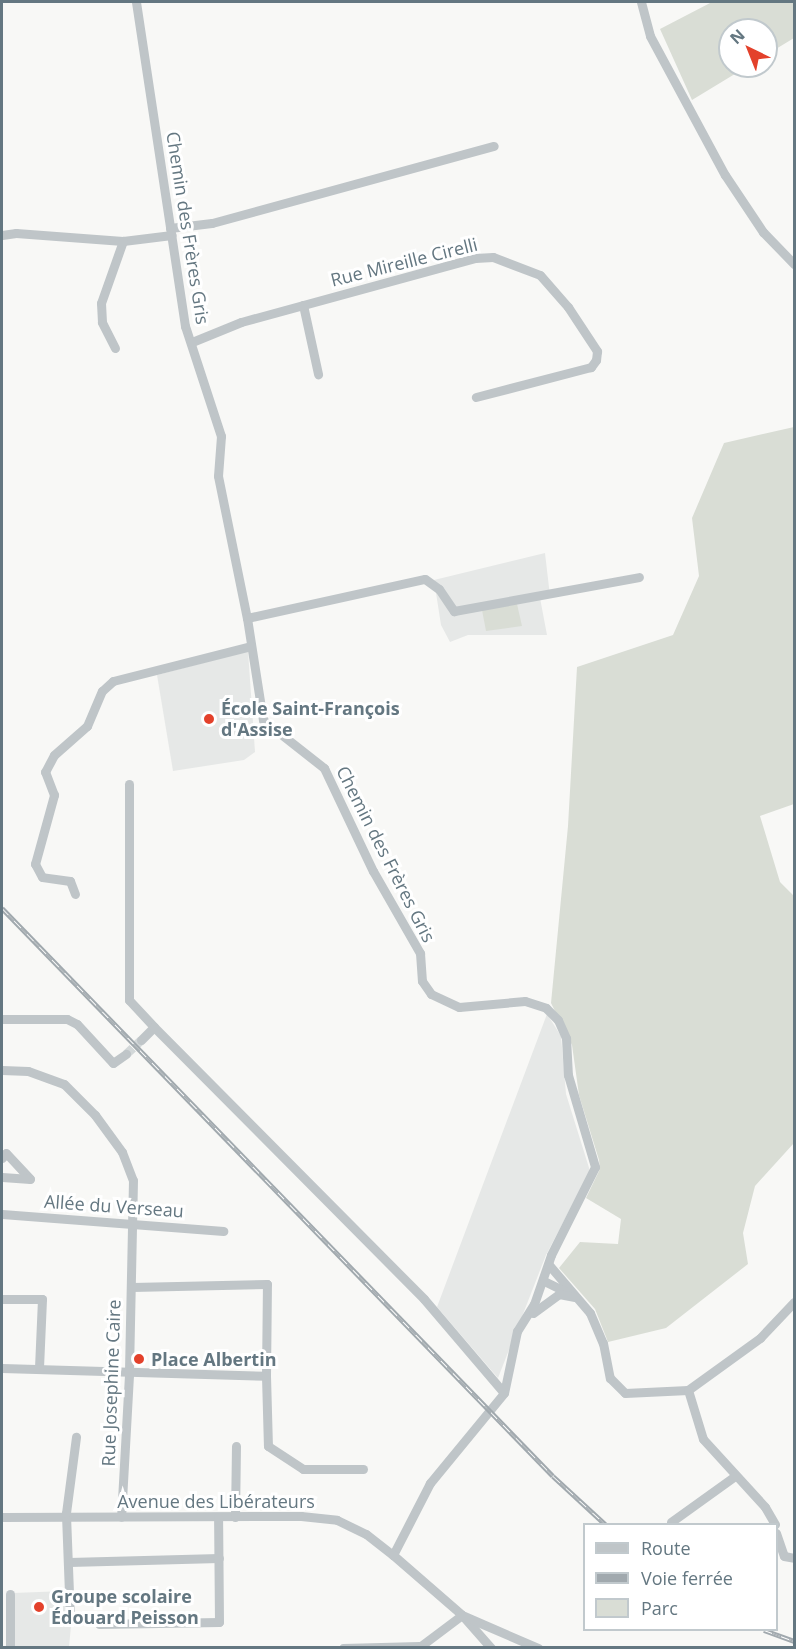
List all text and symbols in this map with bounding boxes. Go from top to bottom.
north arrow [718,18,778,78]
text: N [725,24,749,49]
street label: Chemin des Frères Gris [162,130,214,326]
street label: Rue Mireille Cirelli [328,233,480,291]
place label: École Saint-François d'Assise [221,698,400,740]
marker: École Saint-François d'Assise [202,712,216,726]
street label: Chemin des Frères Gris [332,762,440,946]
street label: Allée du Verseau [43,1190,185,1222]
street label: Rue Josephine Caire [97,1299,125,1467]
place label: Place Albertin [151,1348,276,1370]
marker: Place Albertin [132,1352,146,1366]
street label: Avenue des Libérateurs [117,1490,315,1512]
legend [583,1523,778,1631]
text: Route [641,1536,691,1560]
text: Voie ferrée [641,1566,733,1590]
place label: Groupe scolaire Édouard Peisson [51,1586,199,1628]
text: Parc [641,1596,678,1620]
marker: Groupe scolaire Édouard Peisson [32,1600,46,1614]

